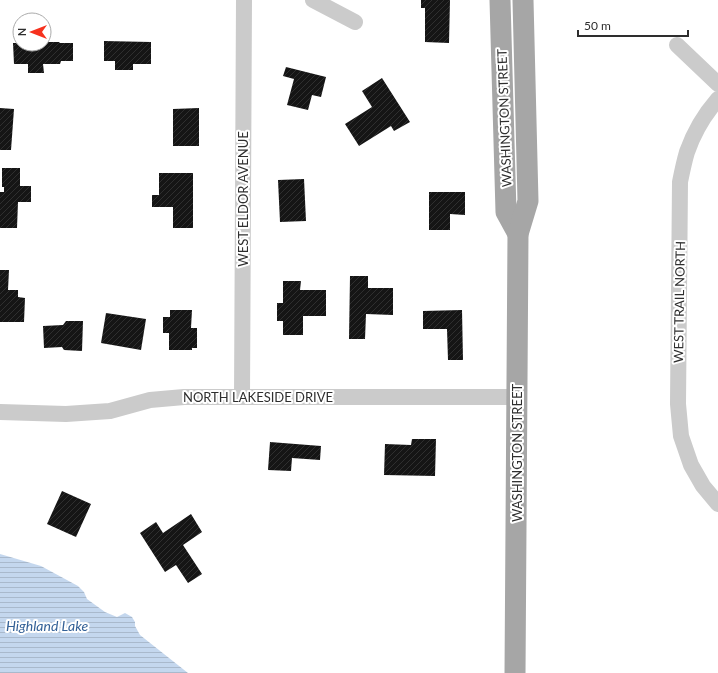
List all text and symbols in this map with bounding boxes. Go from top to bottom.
north arrow [12,12,52,52]
scale bar [578,12,688,38]
text: 50 m [584,18,611,33]
text: N [15,28,28,36]
street label: WASHINGTON STREET [494,48,514,187]
street label: WEST ELDOR AVENUE [235,131,251,267]
street label: WEST TRAIL NORTH [670,241,688,363]
street label: WASHINGTON STREET [509,384,525,522]
street label: NORTH LAKESIDE DRIVE [183,389,333,405]
water label: Highland Lake [6,617,88,634]

